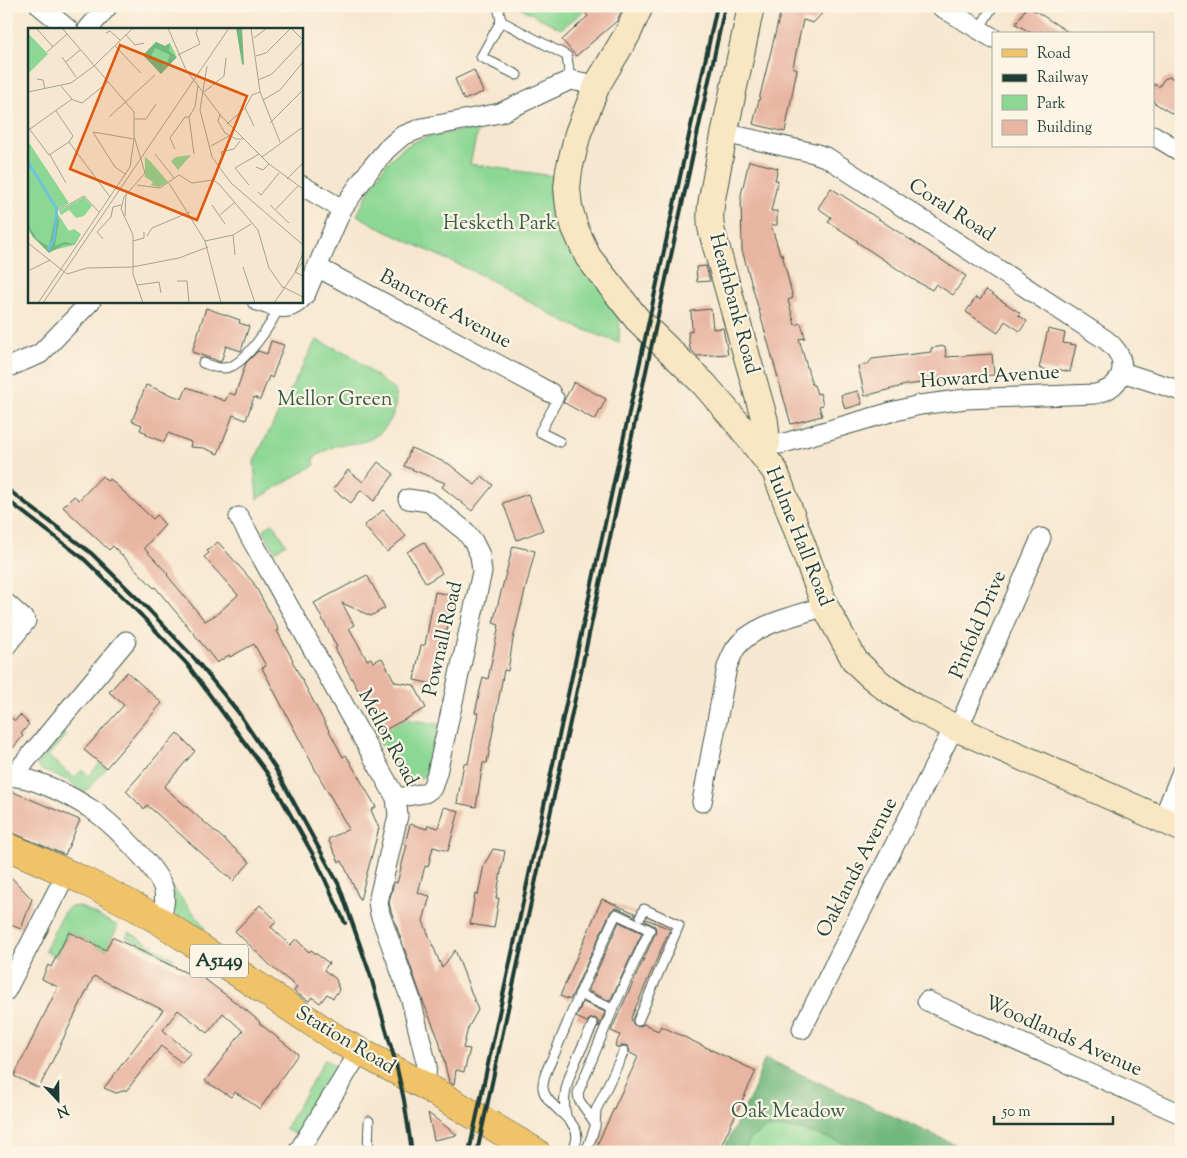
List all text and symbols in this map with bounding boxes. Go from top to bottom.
inset map [28,28,302,302]
legend [992,32,1154,148]
text: Road [1037,44,1071,65]
text: Railway [1037,68,1089,89]
text: Park [1037,94,1066,115]
text: Building [1037,118,1092,139]
street label: Coral Road [902,172,1000,250]
park label: Hesketh Park [443,210,557,239]
street label: Heathbank Road [700,230,766,378]
street label: Bancroft Avenue [374,263,516,357]
street label: Howard Avenue [919,359,1061,397]
park label: Mellor Green [277,386,393,415]
street label: Hulme Hall Road [757,463,839,611]
street label: Pinfold Drive [943,566,1015,684]
street label: Pownall Road [417,579,471,699]
street label: Mellor Road [349,684,425,792]
street label: Oaklands Avenue [810,793,906,943]
road number: A5149 [190,944,248,978]
street label: Woodlands Avenue [979,989,1147,1085]
street label: Station Road [289,1000,401,1082]
north arrow [32,1076,82,1126]
scale bar [994,1093,1113,1125]
park label: Oak Meadow [731,1098,845,1127]
text: N [53,1099,71,1122]
text: 50 m [1001,1102,1031,1123]

